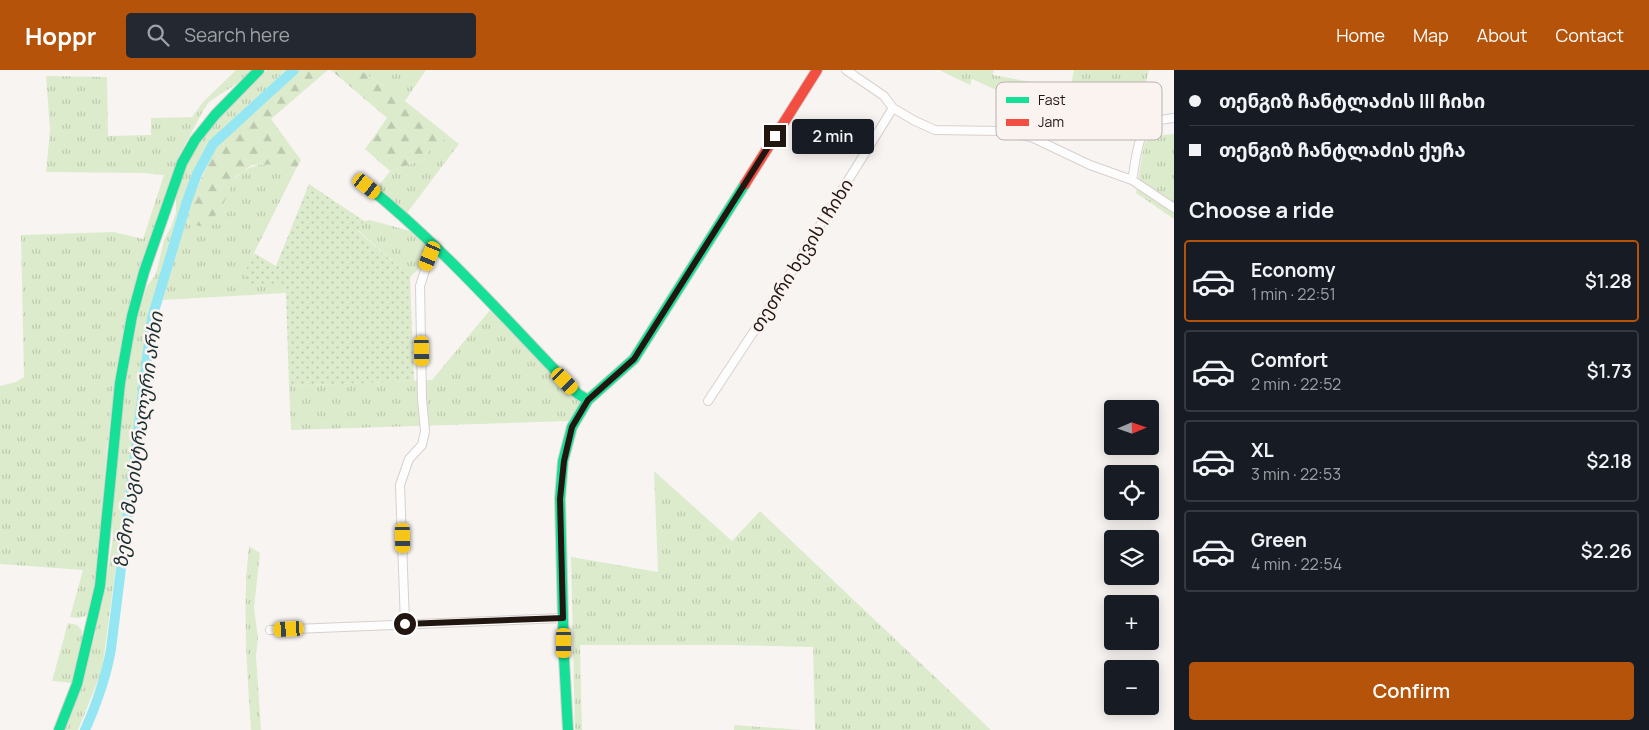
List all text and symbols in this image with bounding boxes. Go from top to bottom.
search box [126,13,476,58]
text: Hoppr [25,19,96,52]
icon: search [144,21,172,49]
text: Search here [184,22,290,48]
text: Home [1336,23,1385,47]
text: Map [1413,23,1449,47]
text: About [1477,23,1527,47]
text: Contact [1555,23,1624,47]
legend [996,82,1162,140]
text: თენგიზ ჩანტლაძის III ჩიხი [1219,88,1485,114]
text: Fast [1038,90,1066,109]
text: Jam [1038,112,1064,131]
callout: 2 min [792,118,875,154]
route end [764,125,786,147]
text: 2 min [813,125,853,147]
text: თენგიზ ჩანტლაძის ქუჩა [1219,137,1466,163]
car [350,171,383,201]
street label: თეთრი ხევის I ჩიხი [744,174,858,336]
text: Choose a ride [1189,195,1334,225]
car [417,239,442,273]
text: Economy [1251,257,1335,283]
icon: car [1191,259,1236,304]
text: $1.28 [1585,268,1632,294]
text: 1 min · 22:51 [1251,283,1336,305]
water label: ზემო მაგისტრალური არხი [107,309,169,570]
car [414,336,429,366]
text: Comfort [1251,347,1328,373]
icon: car [1191,349,1236,394]
text: $1.73 [1587,358,1632,384]
car [549,365,580,397]
text: 2 min · 22:52 [1251,373,1341,395]
north arrow [1104,400,1159,455]
map controls [1104,400,1159,715]
text: XL [1251,437,1274,463]
icon: car [1191,439,1236,484]
text: $2.18 [1587,448,1632,474]
text: 3 min · 22:53 [1251,463,1341,485]
button: locate [1104,465,1159,520]
car [395,523,410,553]
text: Green [1251,527,1307,553]
icon: car [1191,529,1236,574]
button: layers [1104,530,1159,585]
text: $2.26 [1581,538,1632,564]
text: 4 min · 22:54 [1251,553,1342,575]
button: + [1104,595,1159,650]
route start [394,613,416,635]
car [273,621,304,637]
car [556,628,571,658]
button: − [1104,660,1159,715]
button: Confirm [1189,662,1634,720]

